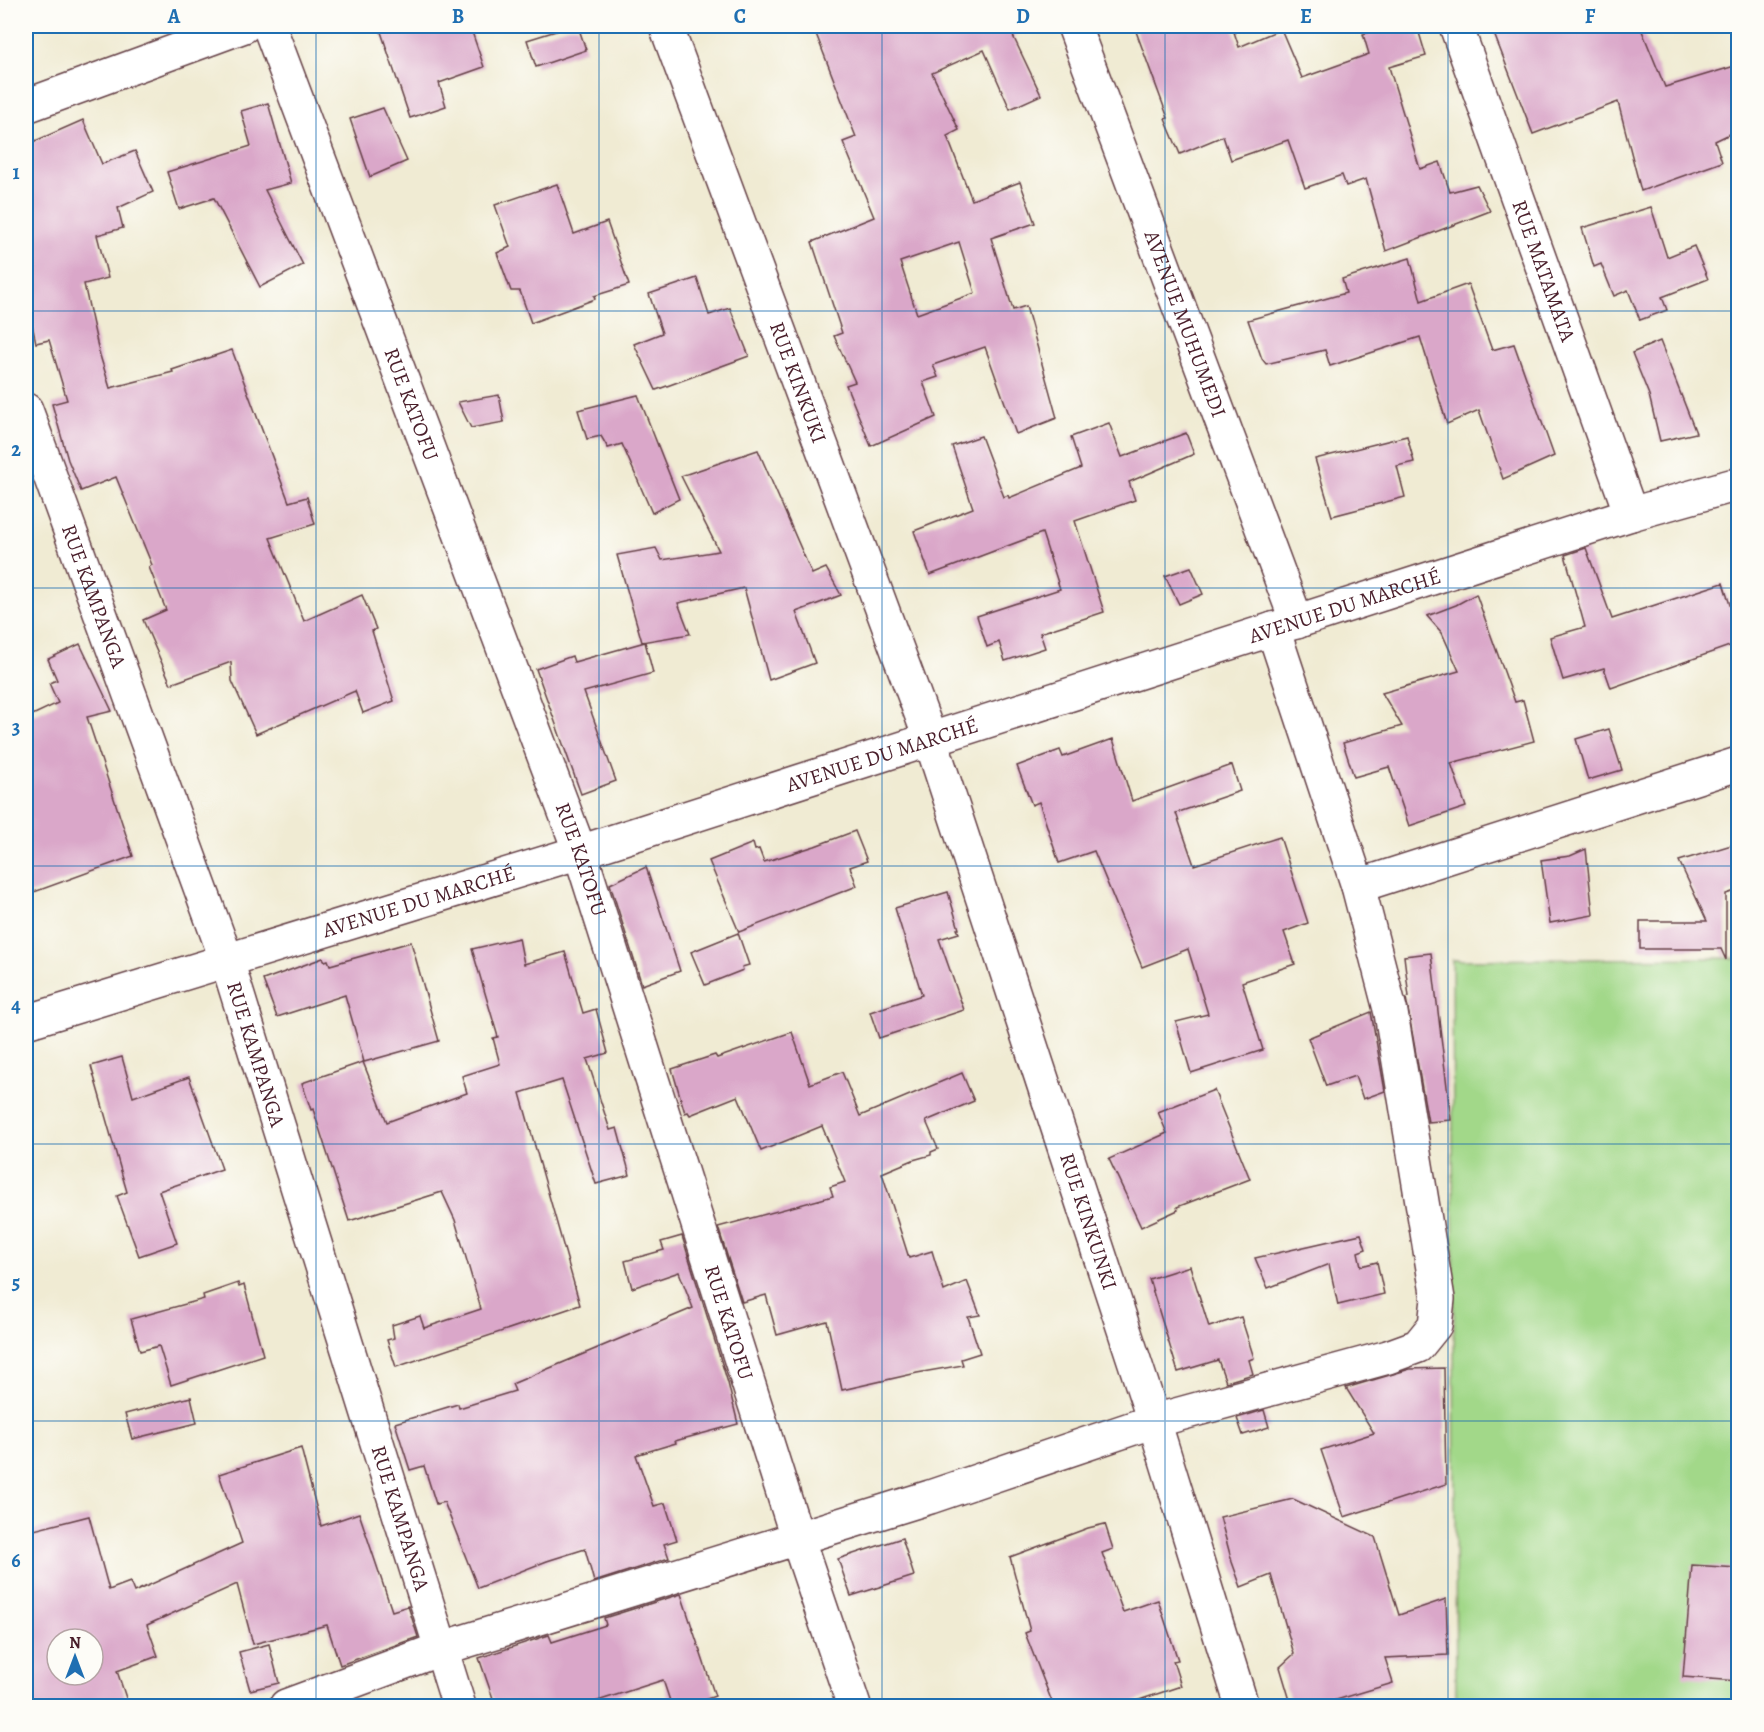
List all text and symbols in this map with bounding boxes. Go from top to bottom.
text: A [167,3,181,30]
text: B [452,3,464,30]
text: C [734,3,746,30]
text: D [1016,3,1030,30]
text: E [1300,3,1312,30]
text: F [1585,3,1596,30]
text: 1 [12,159,20,186]
street label: RUE MATAMATA [1505,196,1582,346]
street label: AVENUE MUHUMEDI [1137,226,1233,421]
street label: RUE KINKUKI [763,318,833,447]
street label: RUE KATOFU [377,344,445,465]
text: 2 [11,436,21,463]
street label: RUE KAMPANGA [55,520,133,672]
street label: AVENUE DU MARCHÉ [1244,562,1444,650]
street label: AVENUE DU MARCHÉ [782,711,982,799]
text: 3 [12,714,20,741]
street label: RUE KATOFU [549,798,614,920]
street label: AVENUE DU MARCHÉ [318,859,519,944]
street label: RUE KAMPANGA [220,978,292,1131]
text: 4 [11,992,21,1019]
street label: RUE KINKUNKI [1053,1149,1124,1293]
street label: RUE KATOFU [698,1262,760,1383]
text: 5 [12,1269,20,1296]
street label: RUE KAMPANGA [365,1442,437,1595]
text: 6 [11,1547,21,1574]
north arrow [45,1627,105,1687]
text: N [69,1632,81,1654]

